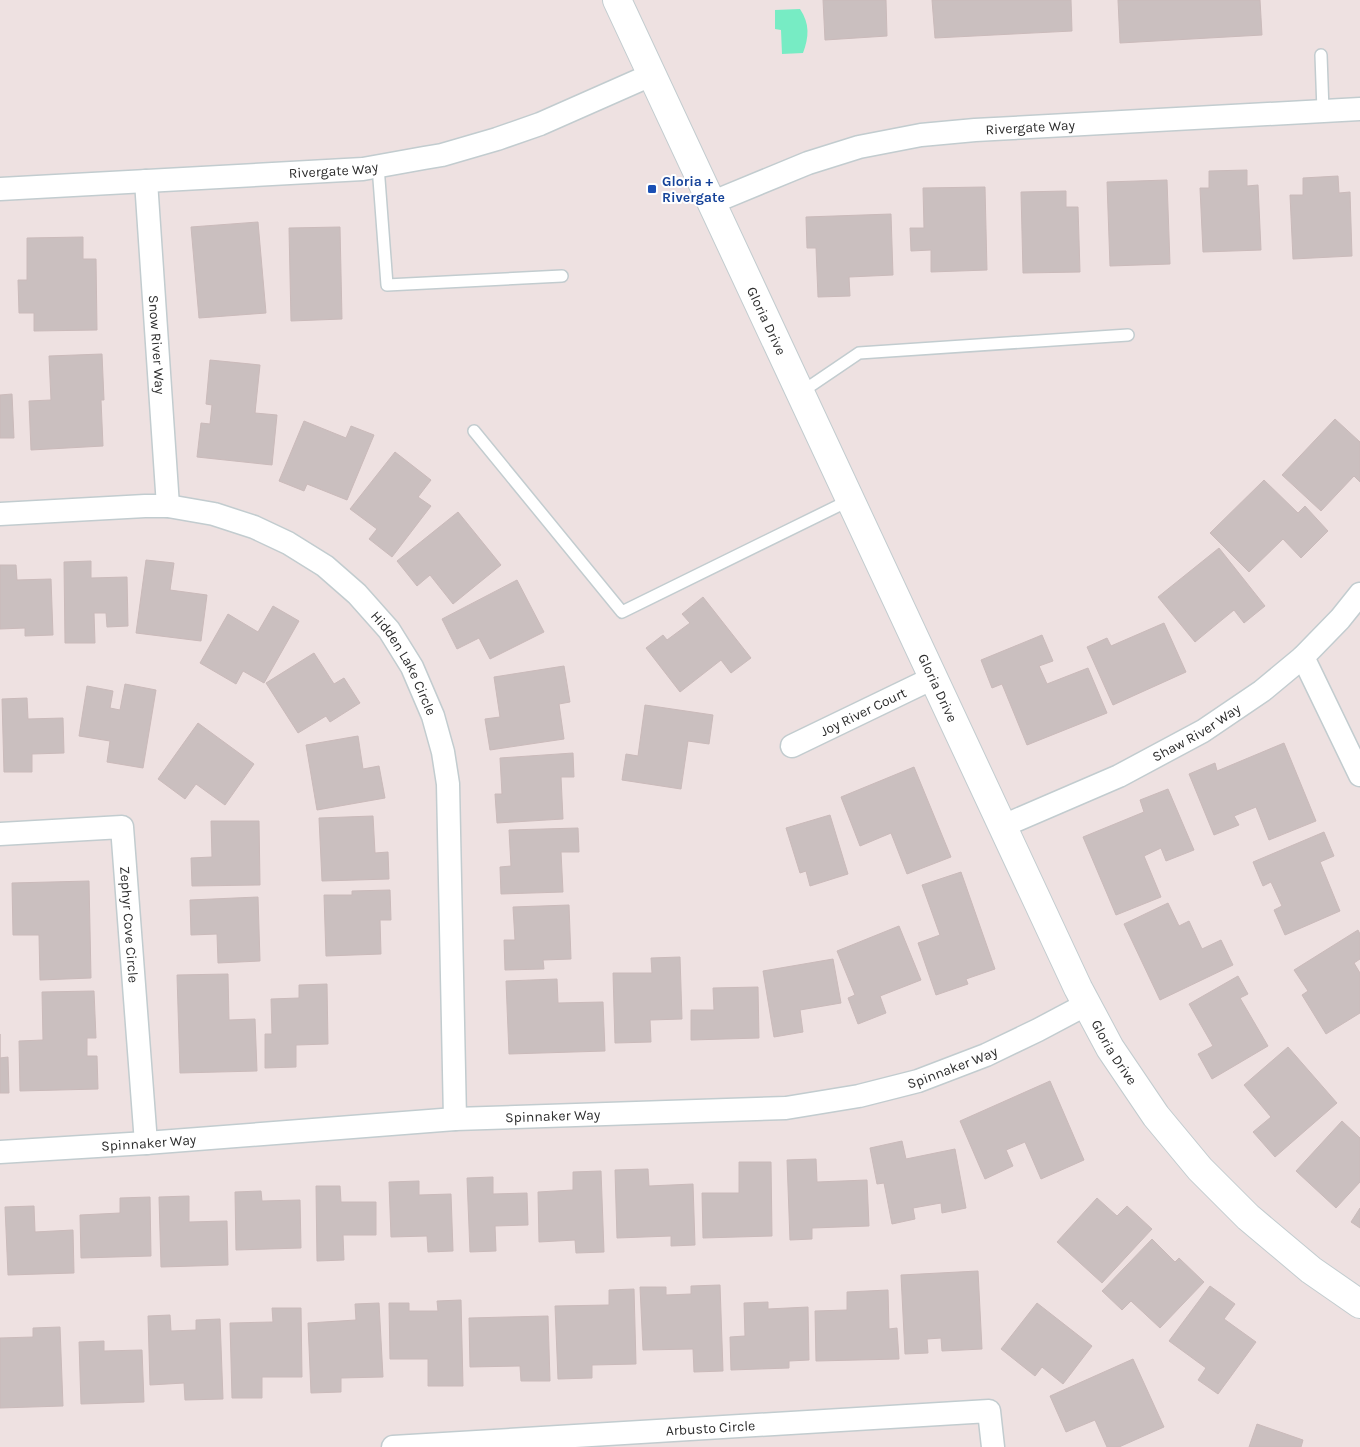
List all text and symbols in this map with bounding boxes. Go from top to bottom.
street label: Rivergate Way [985,116,1076,138]
street label: Rivergate Way [288,158,380,182]
place label: Gloria + Rivergate [662,173,725,206]
marker: Gloria + Rivergate [646,183,658,195]
street label: Gloria Drive [743,284,790,358]
street label: Snow River Way [145,294,169,395]
street label: Hidden Lake Circle [367,607,440,718]
street label: Gloria Drive [915,651,961,725]
street label: Joy River Court [817,684,909,740]
street label: Shaw River Way [1149,699,1244,765]
street label: Zephyr Cove Circle [116,866,142,984]
street label: Gloria Drive [1088,1017,1141,1088]
street label: Spinnaker Way [905,1042,1001,1092]
street label: Spinnaker Way [505,1106,601,1126]
street label: Spinnaker Way [101,1131,197,1154]
street label: Arbusto Circle [665,1417,756,1439]

